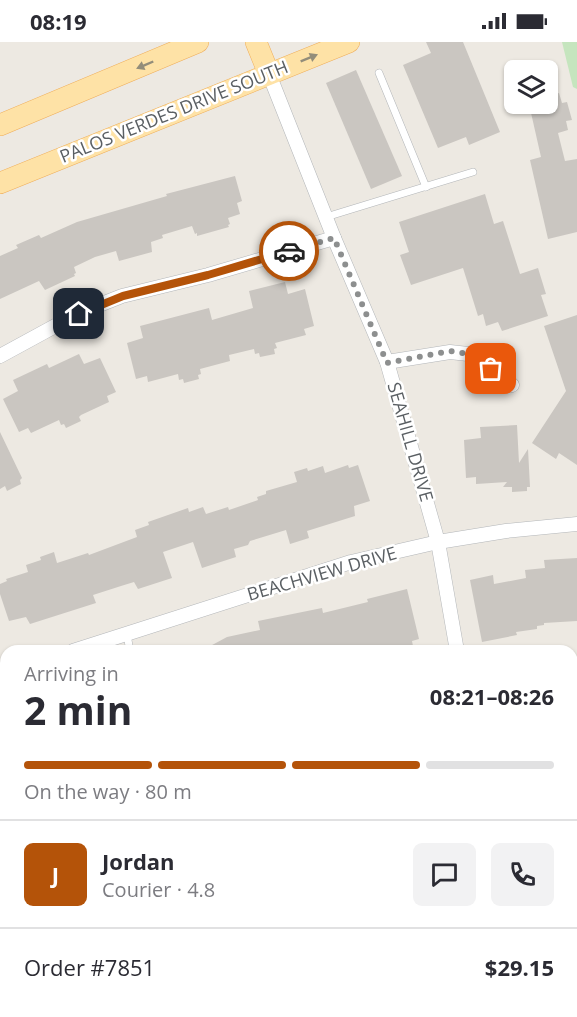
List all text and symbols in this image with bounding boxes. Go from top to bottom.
text: 08:19 [30,6,87,36]
one-way arrow [300,53,318,62]
street label: PALOS VERDES DRIVE SOUTH [56,54,291,168]
one-way arrow [136,60,153,69]
map controls [504,60,558,114]
button: layers [504,60,558,114]
courier [259,221,319,281]
icon: car [273,235,306,268]
pin [53,288,104,339]
icon: home [62,297,95,330]
pin [465,343,516,394]
icon: bag [474,352,507,385]
street label: SEAHILL DRIVE [382,379,439,504]
street label: BEACHVIEW DRIVE [244,540,399,606]
text: Arriving in [24,660,119,687]
text: 08:21–08:26 [430,681,554,711]
text: 2 min [24,683,132,736]
text: On the way · 80 m [24,778,192,805]
button: chat [413,843,476,906]
button: phone [491,843,554,906]
text: Jordan [102,846,175,876]
text: J [52,859,59,889]
text: Courier · 4.8 [102,876,215,903]
text: Order #7851 [24,952,155,982]
text: $29.15 [485,952,554,982]

